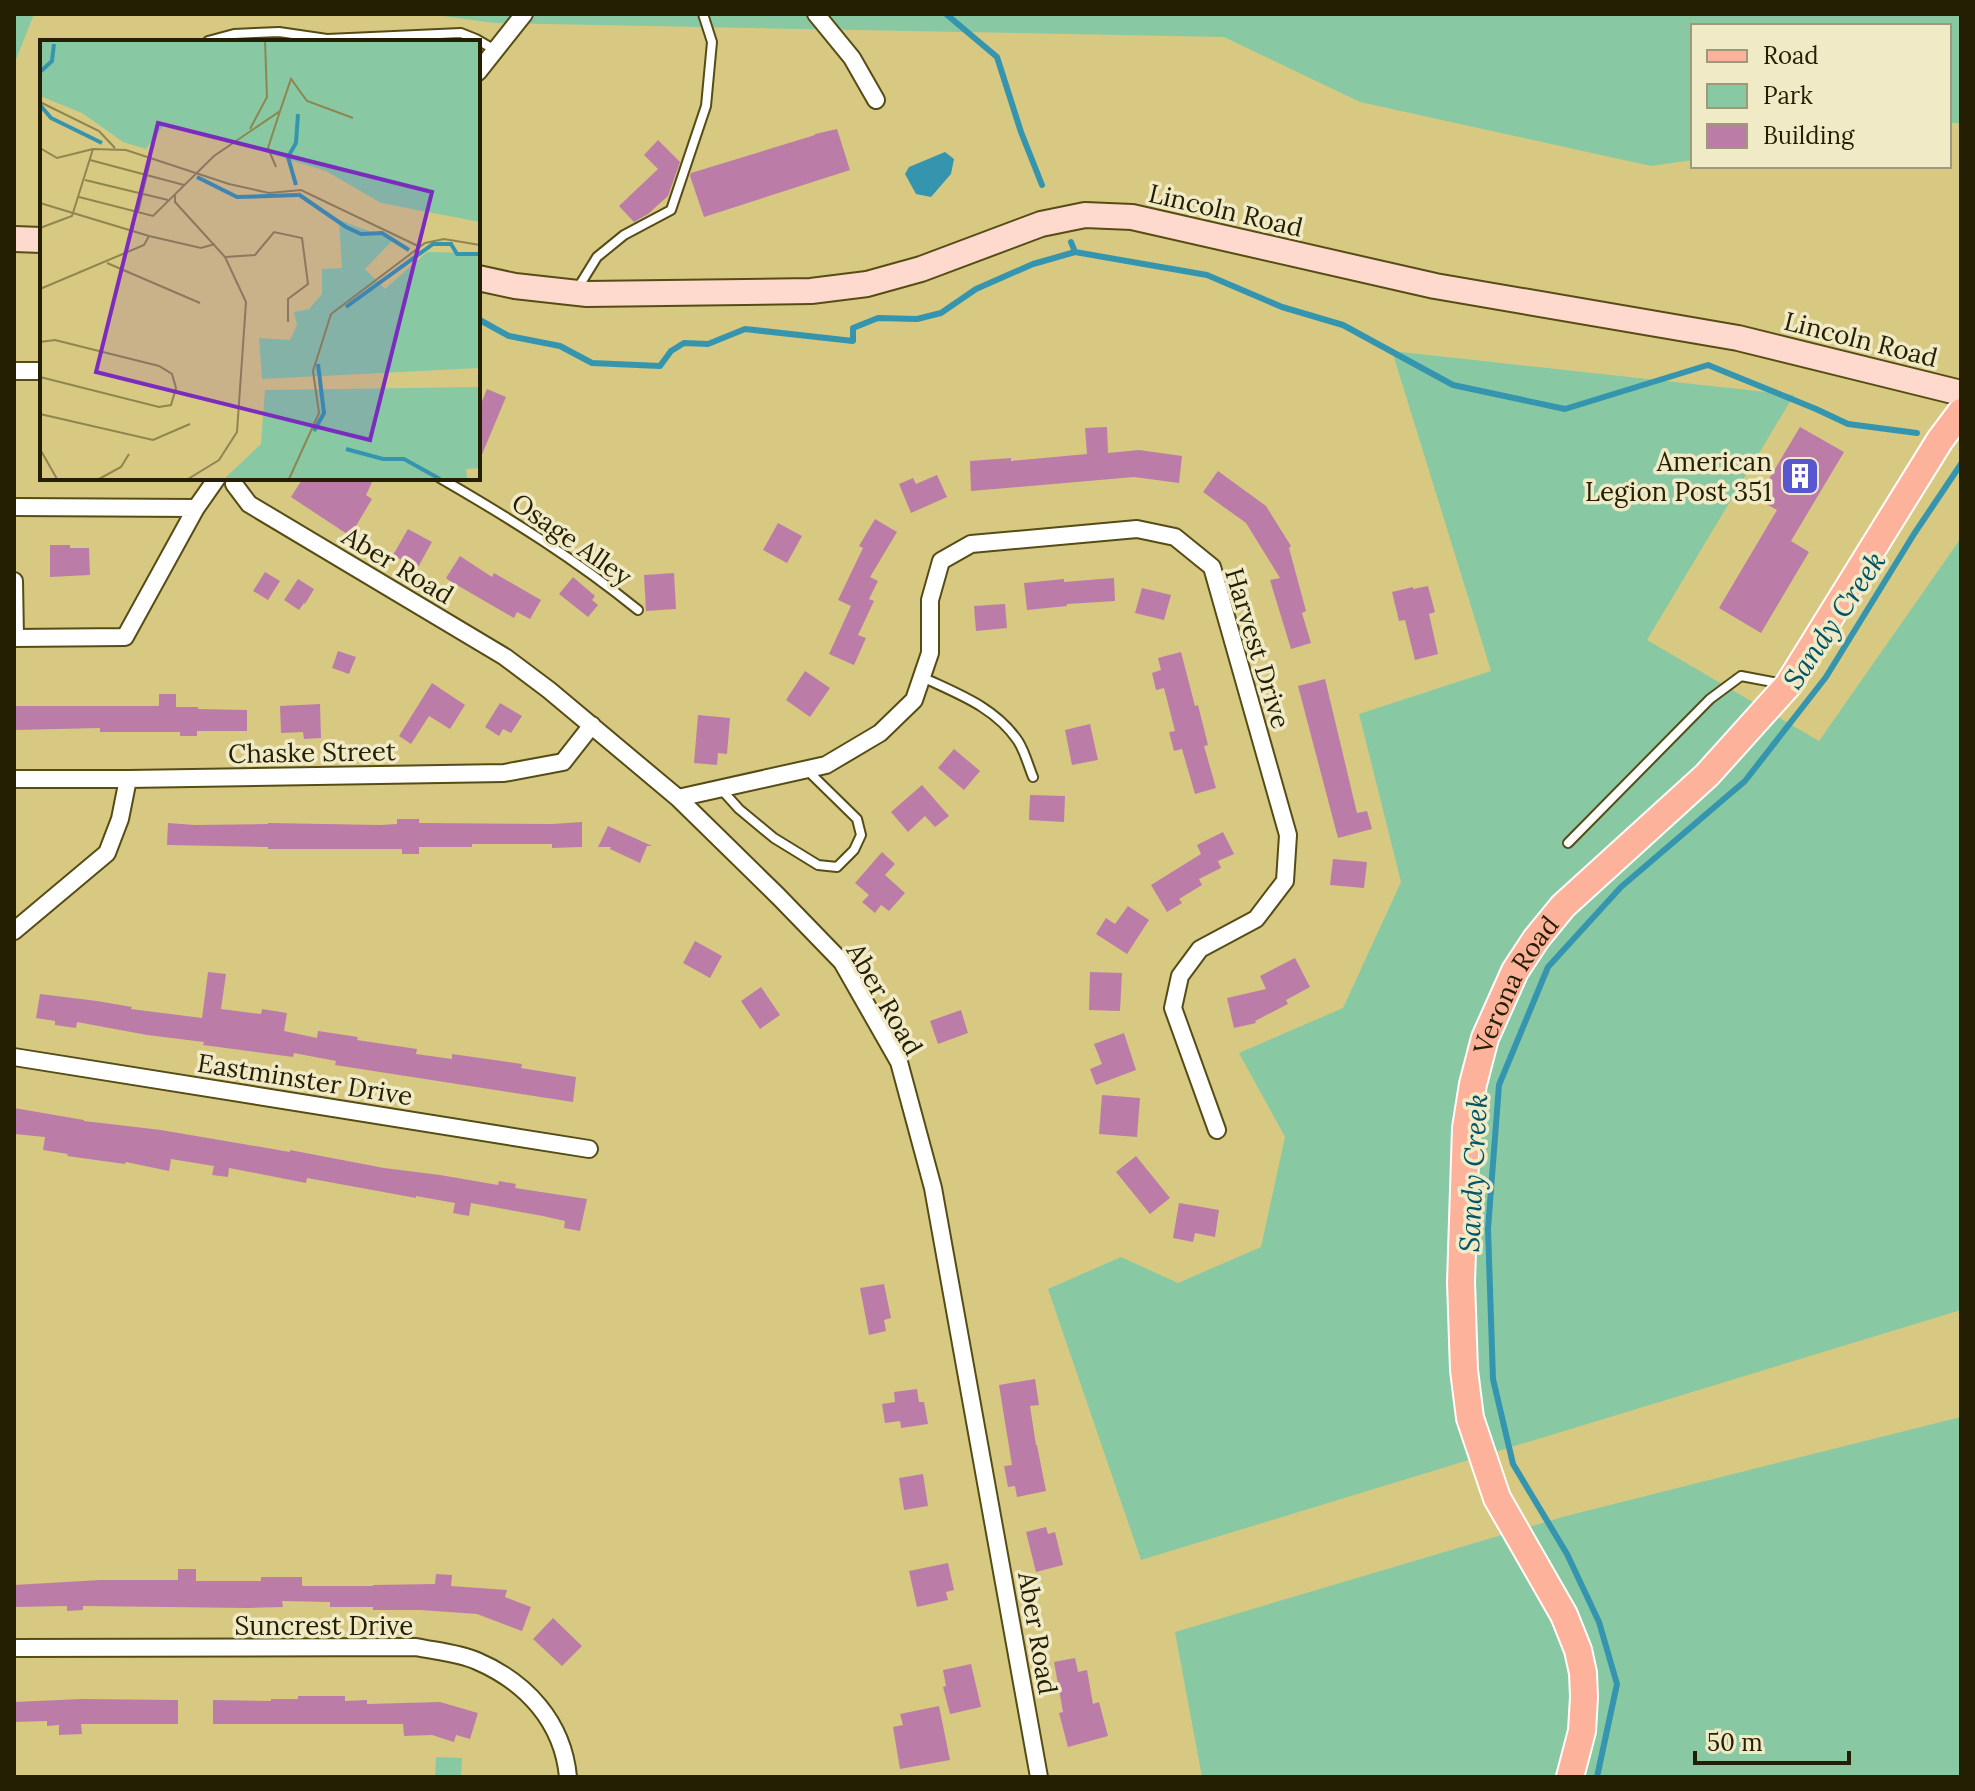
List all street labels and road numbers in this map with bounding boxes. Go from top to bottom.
street label: Lincoln Road [1146,176,1306,244]
street label: Lincoln Road [1781,304,1941,374]
street label: Osage Alley [505,486,639,593]
street label: Aber Road [336,518,460,611]
street label: Harvest Drive [1218,564,1298,732]
street label: Chaske Street [228,734,396,770]
street label: Verona Road [1465,908,1565,1058]
street label: Aber Road [839,936,930,1061]
street label: Eastminster Drive [195,1046,415,1112]
street label: Aber Road [1011,1568,1065,1697]
street label: Suncrest Drive [235,1609,413,1642]

